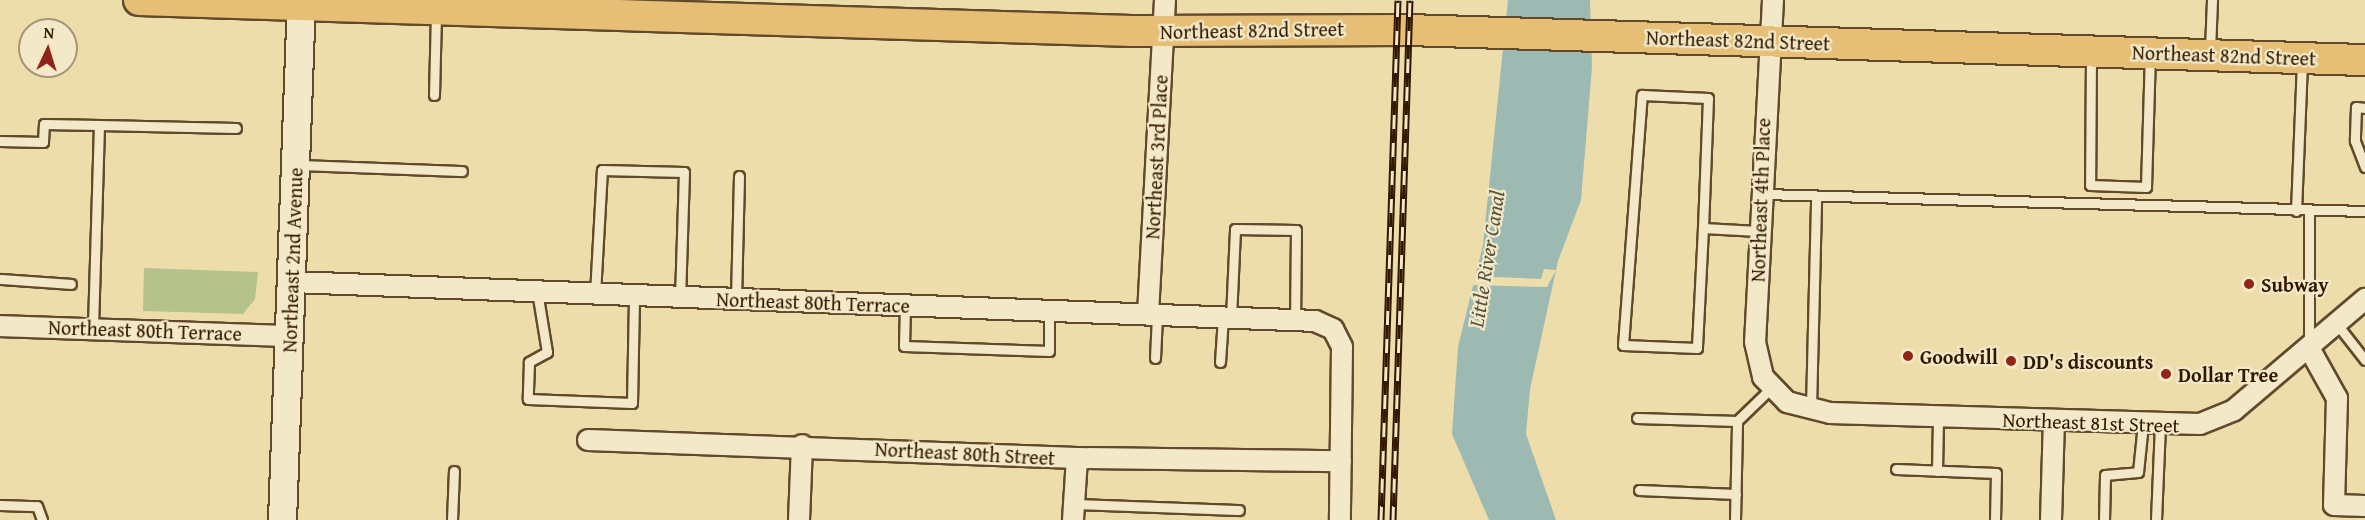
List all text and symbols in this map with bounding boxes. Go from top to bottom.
street label: Northeast 82nd Street [1160,16,1344,44]
north arrow [18,18,78,78]
text: N [43,20,55,44]
street label: Northeast 82nd Street [1646,25,1830,55]
street label: Northeast 82nd Street [2132,40,2316,70]
street label: Northeast 3rd Place [1140,74,1172,240]
street label: Northeast 4th Place [1745,117,1775,283]
street label: Northeast 2nd Avenue [277,167,307,353]
water label: Little River Canal [1464,189,1510,329]
place label: Subway [2261,272,2329,296]
marker: Subway [2242,277,2256,291]
street label: Northeast 80th Terrace [716,287,910,317]
street label: Northeast 80th Terrace [48,315,242,345]
place label: Goodwill [1920,344,1998,368]
marker: Goodwill [1901,349,1915,363]
place label: DD's discounts [2023,349,2153,373]
marker: DD's discounts [2004,354,2018,368]
place label: Dollar Tree [2178,362,2278,386]
marker: Dollar Tree [2159,367,2173,381]
street label: Northeast 81st Street [2002,407,2180,437]
street label: Northeast 80th Street [874,436,1056,470]

